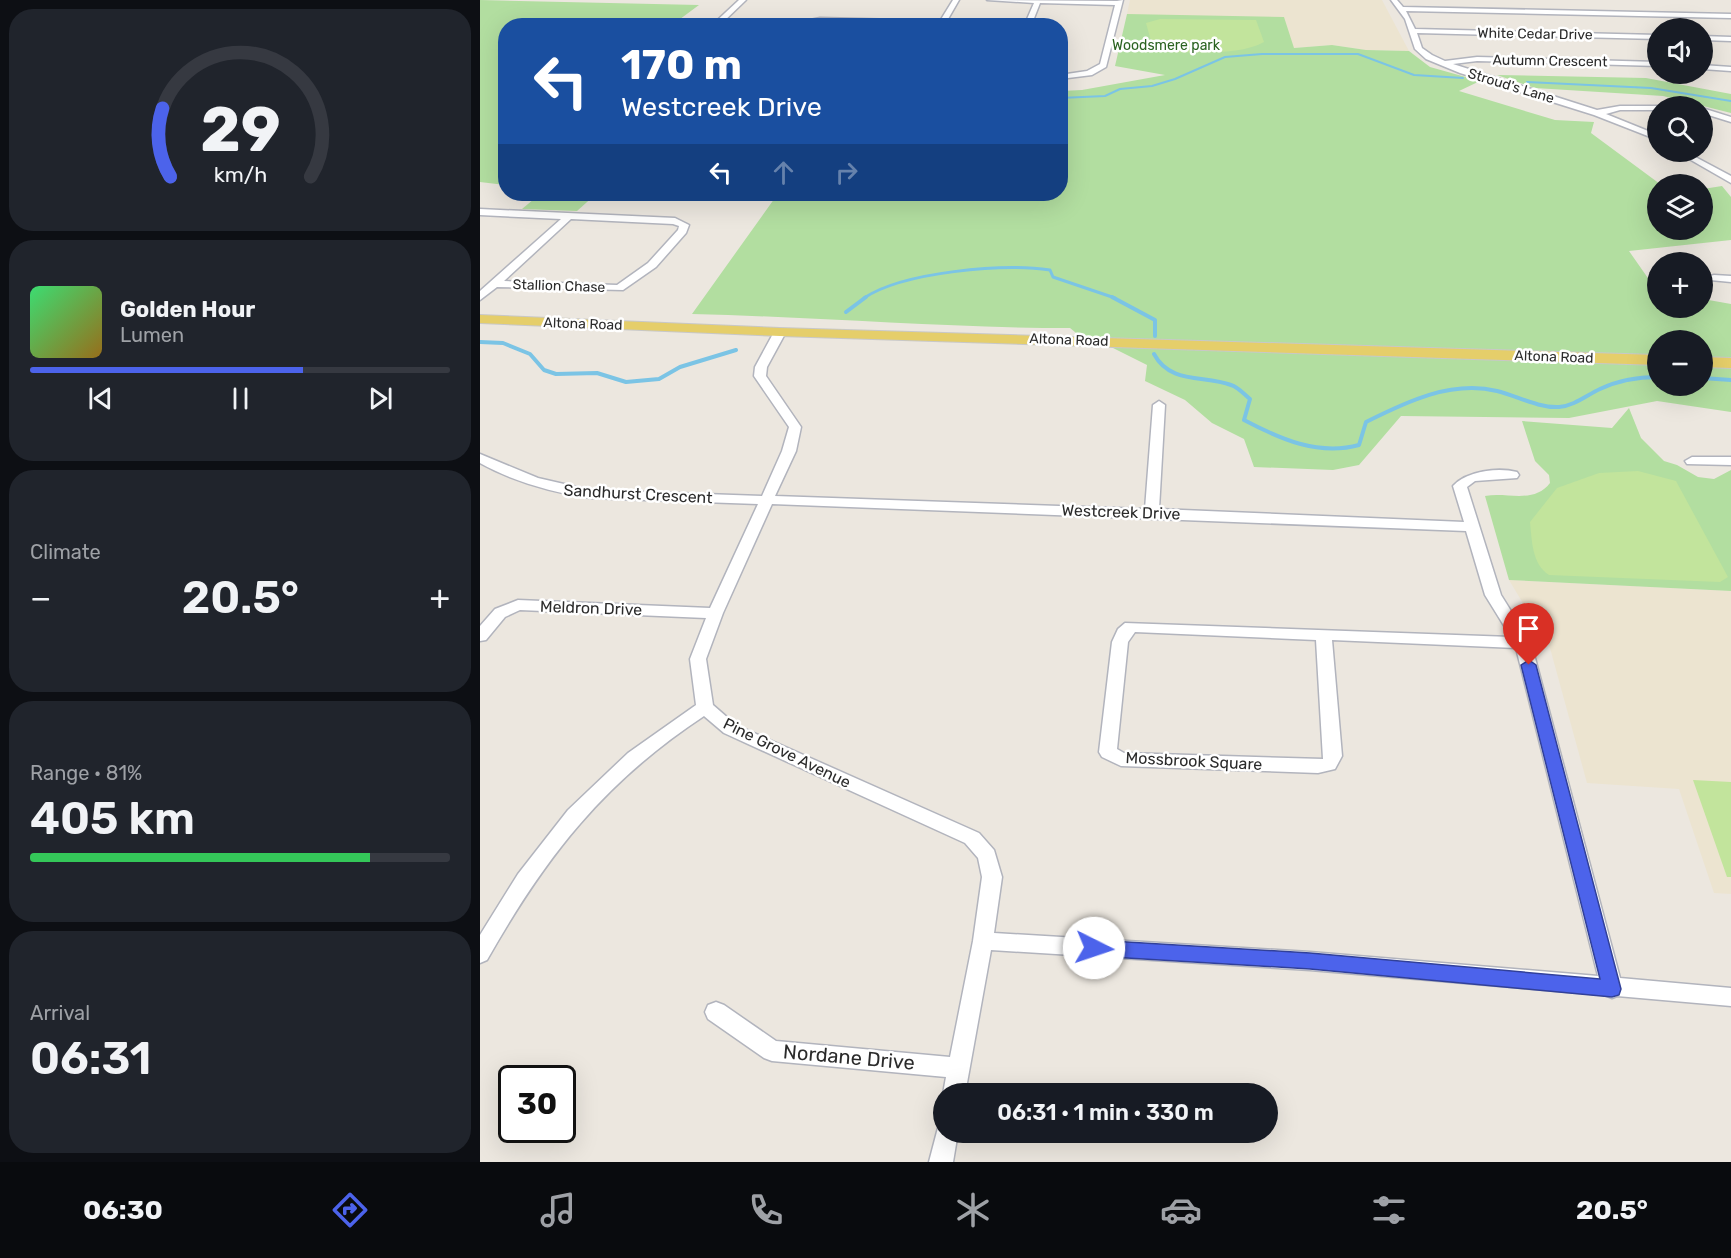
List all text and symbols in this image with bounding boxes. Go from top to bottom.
map controls [1647,18,1713,396]
button: sound [1647,18,1713,84]
street label: White Cedar Drive [1477,24,1593,44]
park label: Woodsmere park [1112,37,1221,54]
text: 170 m [621,40,742,90]
icon: left [522,42,600,120]
street label: Autumn Crescent [1492,51,1608,71]
street label: Stroud's Lane [1466,65,1556,107]
text: Westcreek Drive [621,91,822,123]
text: 29 [200,93,280,167]
button: search [1647,96,1713,162]
icon: left [704,156,737,189]
icon: ahead [767,156,800,189]
icon: right [830,156,863,189]
text: km/h [213,162,267,187]
button: layers [1647,174,1713,240]
button: + [1647,252,1713,318]
street label: Stallion Chase [512,276,606,296]
text: Golden Hour [120,296,255,323]
street label: Altona Road [543,314,623,334]
text: Lumen [120,323,184,347]
street label: Altona Road [1029,330,1109,350]
button: − [1647,330,1713,396]
street label: Altona Road [1514,347,1594,367]
icon: previous [84,382,117,415]
icon: pause [224,382,257,415]
icon: next [364,382,397,415]
street label: Sandhurst Crescent [563,481,713,507]
street label: Westcreek Drive [1061,500,1181,524]
text: Climate [30,540,101,564]
text: 20.5° [182,571,299,624]
text: − [30,578,51,617]
text: + [429,578,450,617]
street label: Meldron Drive [540,597,642,619]
pin [1503,603,1554,665]
icon: arrive [1512,612,1545,645]
street label: Pine Grove Avenue [720,714,854,792]
street label: Mossbrook Square [1125,748,1263,774]
text: Range · 81% [30,761,142,785]
text: 405 km [30,792,195,845]
position arrow [1062,916,1126,980]
text: Arrival [30,1001,90,1025]
text: 06:31 [30,1032,151,1085]
street label: Nordane Drive [782,1039,916,1075]
speed limit sign: 30 [498,1065,576,1143]
text: 06:31 · 1 min · 330 m [997,1099,1214,1126]
icon: directions [329,1189,371,1231]
icon: music [537,1189,579,1231]
icon: phone [745,1189,787,1231]
icon: climate [952,1189,994,1231]
icon: car [1160,1189,1202,1231]
icon: filters [1368,1189,1410,1231]
text: 06:30 [83,1194,163,1226]
text: 20.5° [1576,1194,1648,1226]

